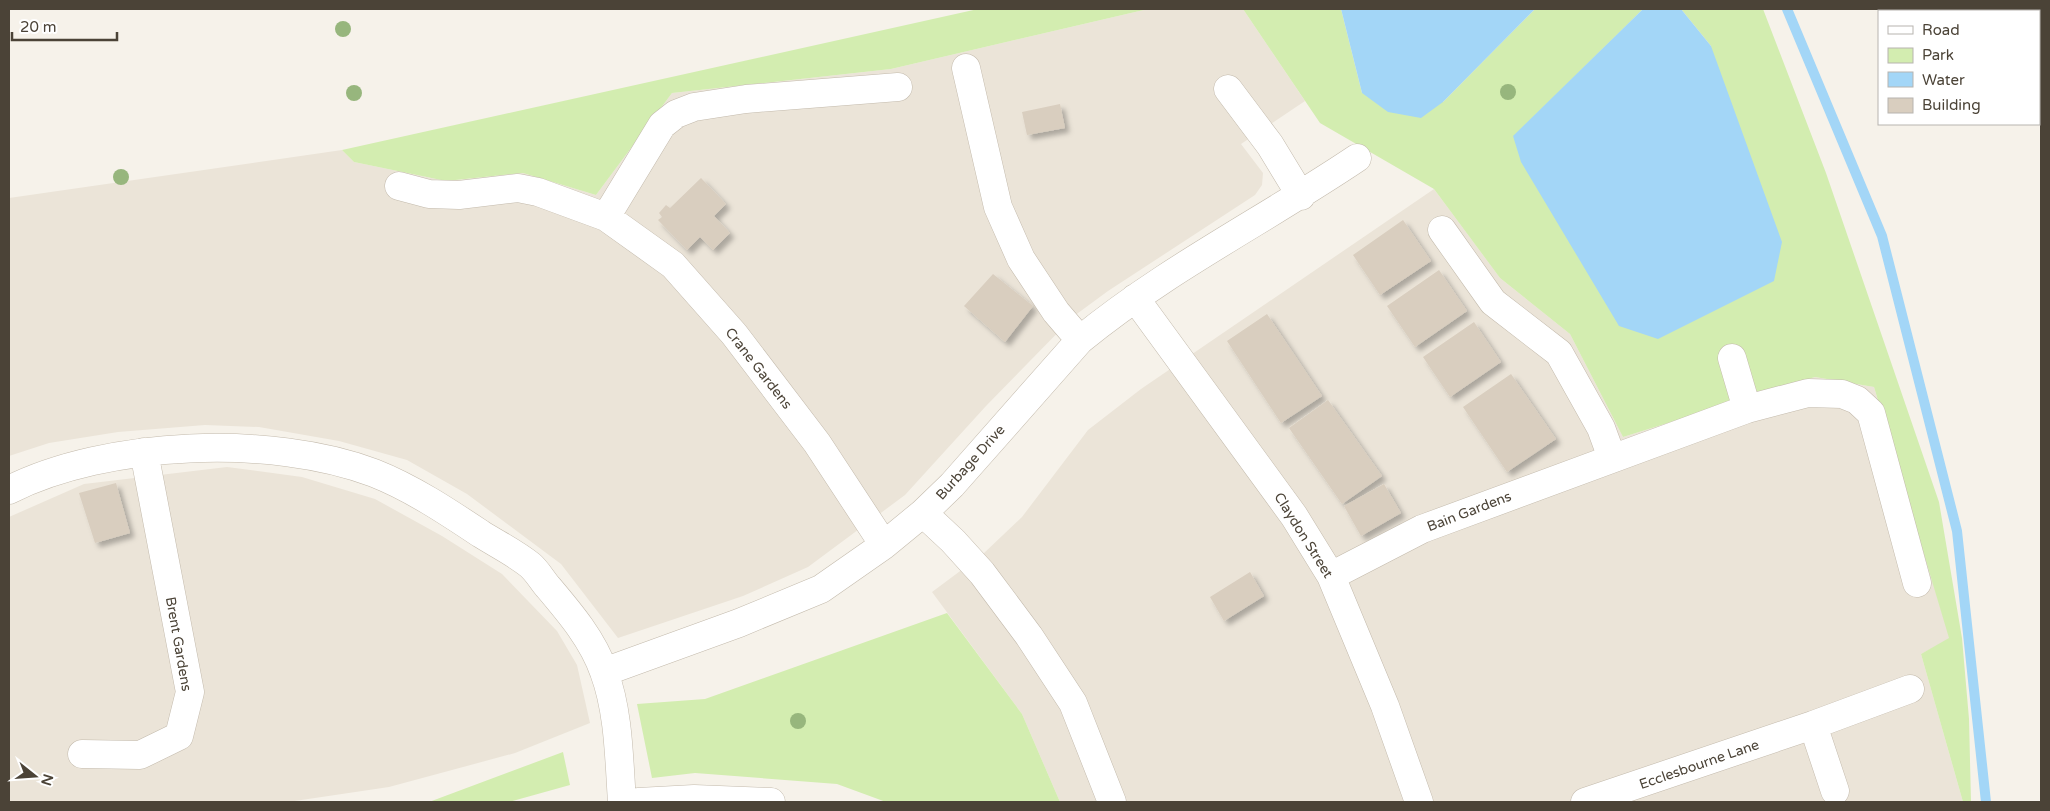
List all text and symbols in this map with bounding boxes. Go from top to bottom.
scale bar [12,10,118,42]
legend [1878,10,2040,125]
text: 20 m [20,18,57,36]
text: Road [1922,21,1960,39]
text: Park [1922,46,1954,64]
text: Water [1922,71,1965,89]
text: Building [1922,96,1981,114]
street label: Crane Gardens [722,324,796,413]
street label: Burbage Drive [932,421,1009,503]
street label: Bain Gardens [1425,488,1514,535]
street label: Claydon Street [1270,489,1337,582]
street label: Brent Gardens [162,596,195,693]
street label: Ecclesbourne Lane [1637,736,1761,793]
north arrow [10,751,60,801]
text: N [37,772,57,788]

